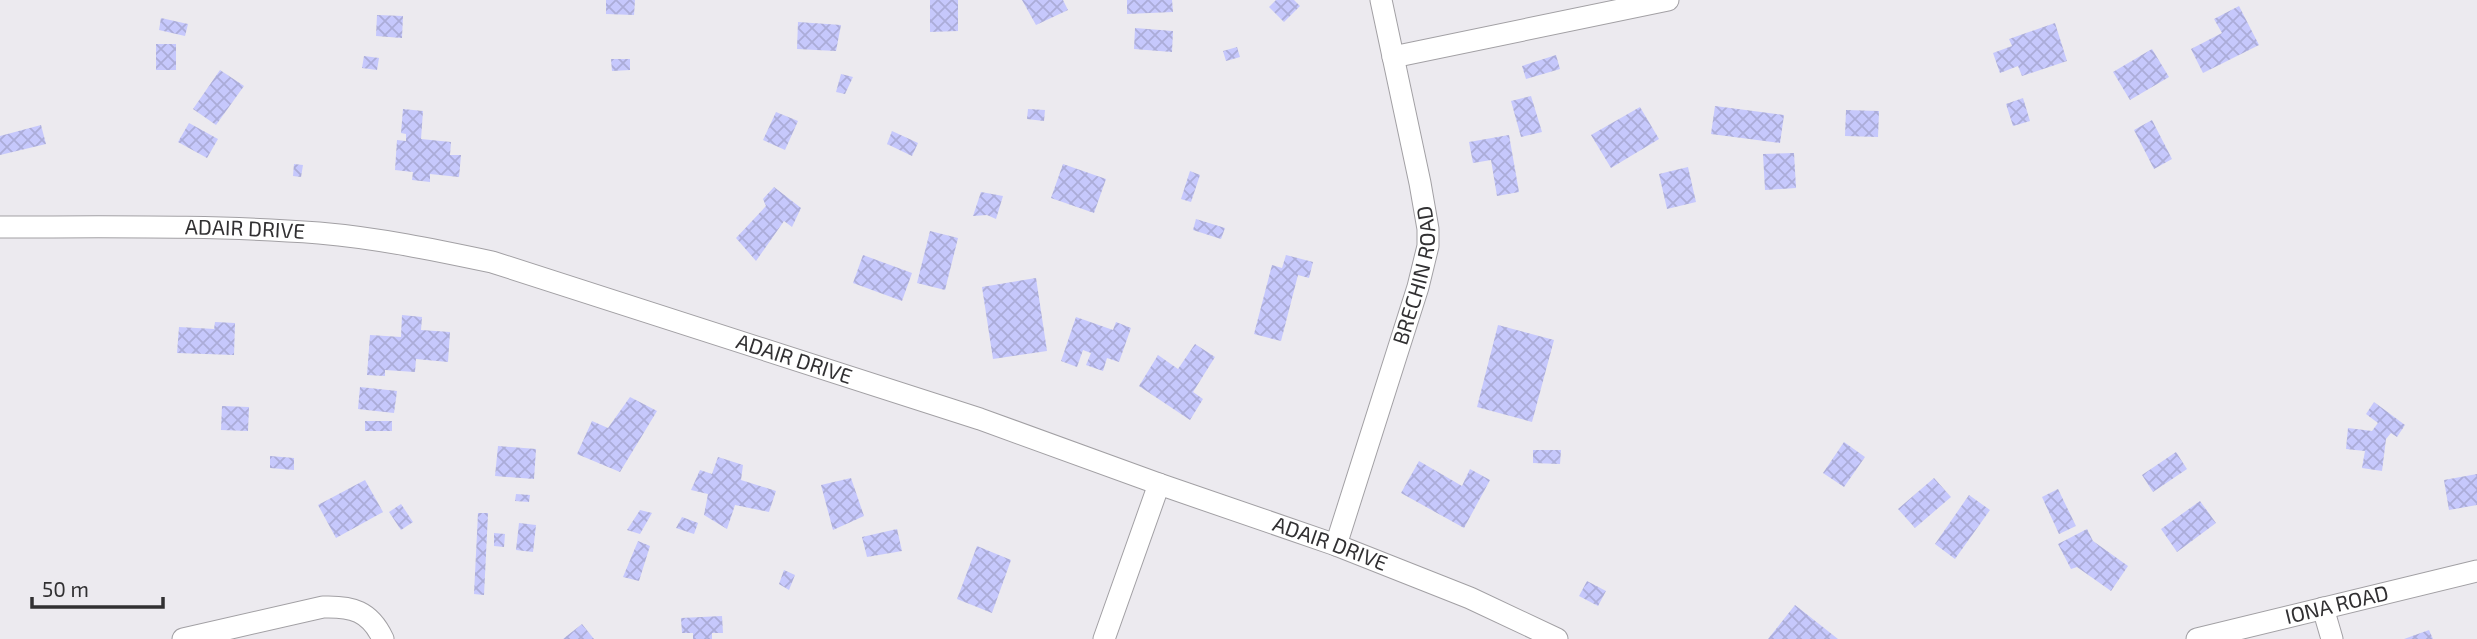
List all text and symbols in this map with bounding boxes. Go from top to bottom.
street label: BRECHIN ROAD [1386,204,1439,348]
street label: ADAIR DRIVE [185,213,306,243]
street label: ADAIR DRIVE [734,327,856,388]
street label: ADAIR DRIVE [1270,510,1392,575]
scale bar [32,566,163,610]
text: 50 m [42,576,89,601]
street label: IONA ROAD [2282,579,2391,628]

